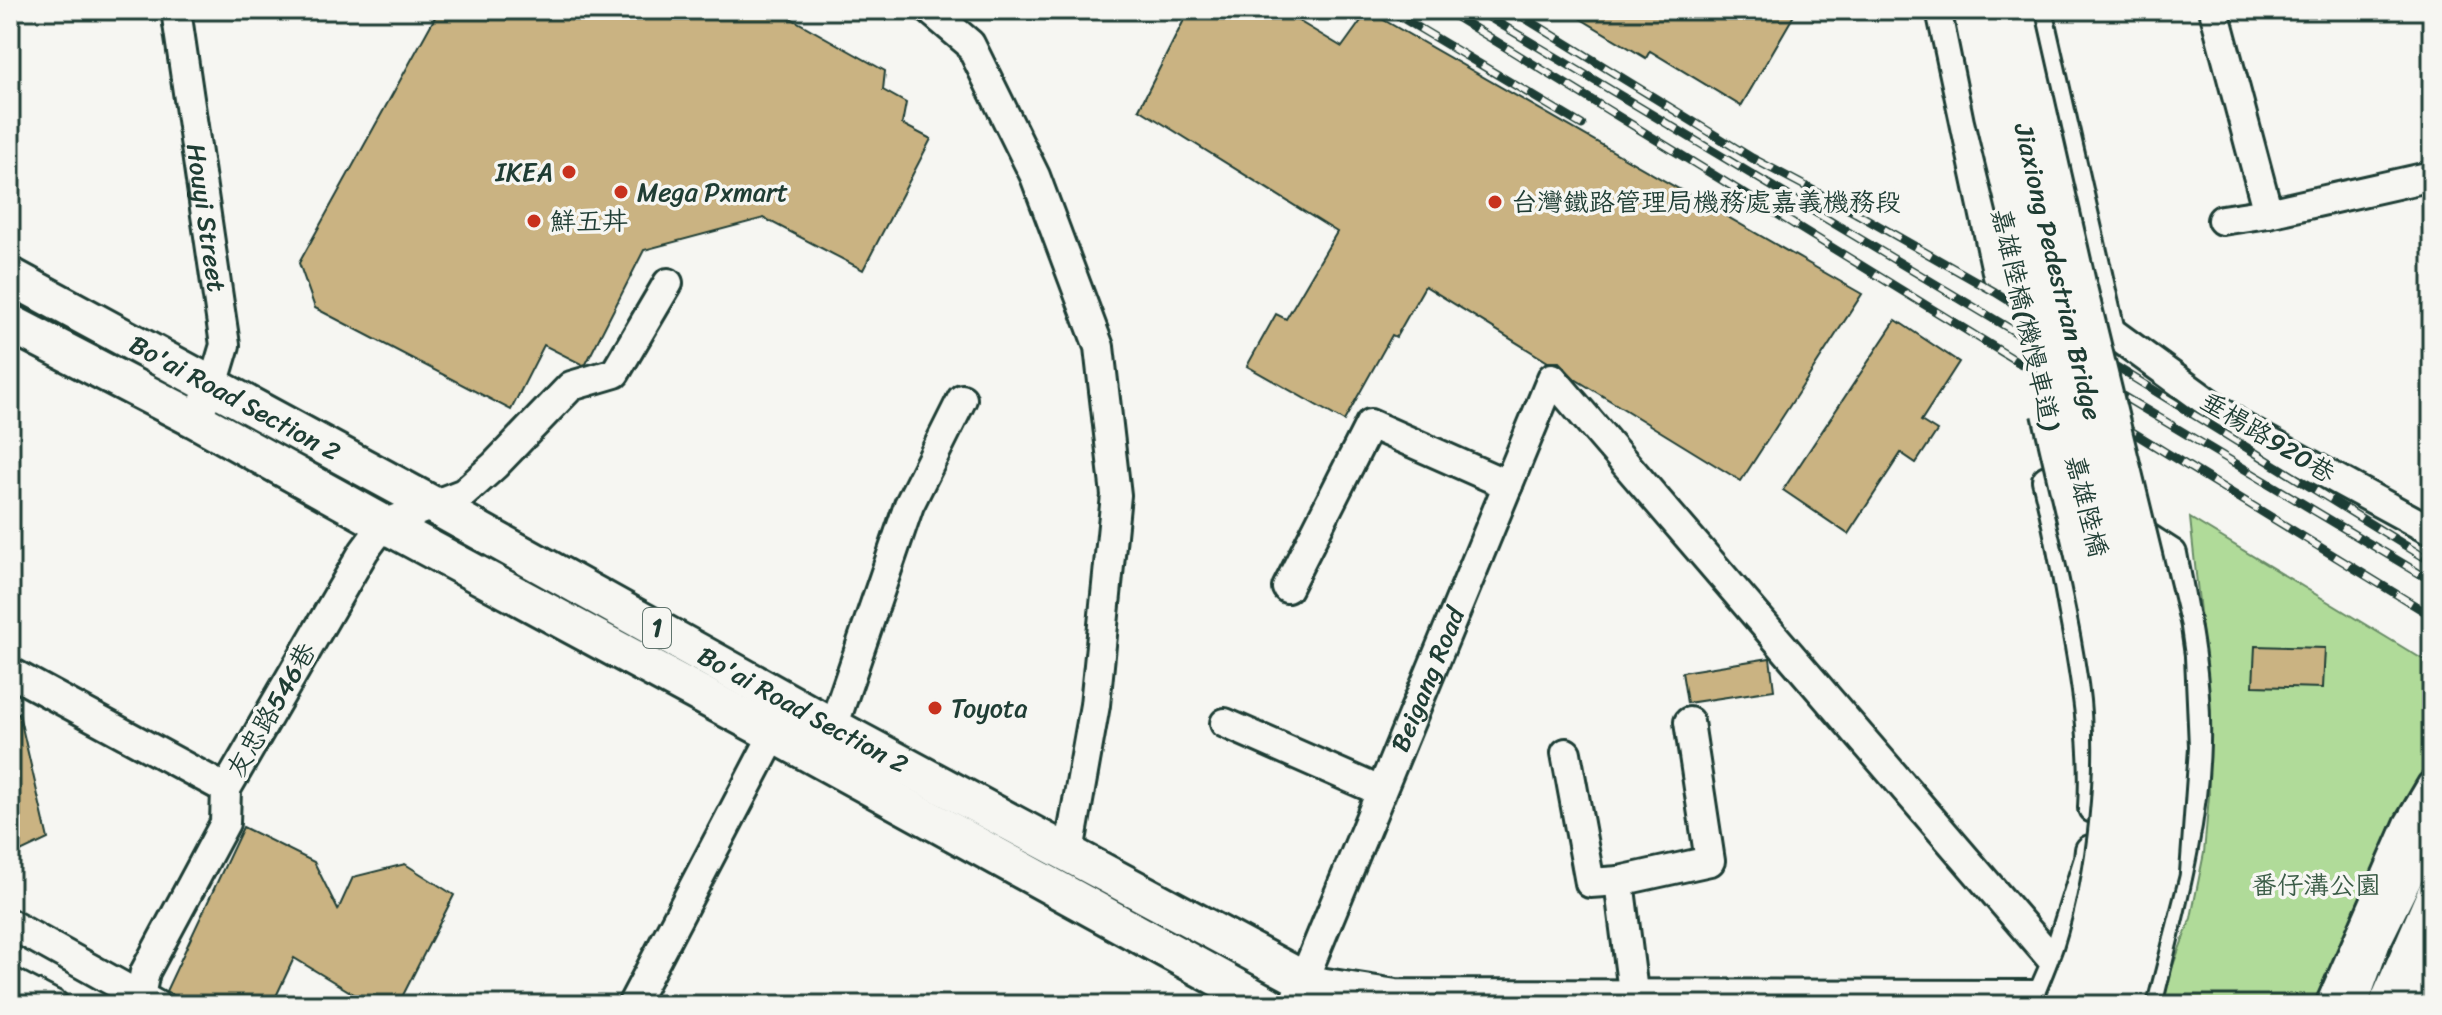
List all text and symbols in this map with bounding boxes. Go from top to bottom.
street label: Jiaxiong Pedestrian Bridge [2000,118,2116,425]
street label: Houyi Street [173,140,240,295]
place label: IKEA [495,149,553,195]
marker: IKEA [560,163,578,181]
place label: Mega Pxmart [637,169,788,215]
place label: 台灣鐵路管理局機務處嘉義機務段 [1511,179,1901,225]
marker: Mega Pxmart [612,183,630,201]
marker: 台灣鐵路管理局機務處嘉義機務段 [1486,193,1504,211]
place label: 鮮五丼 [550,198,628,244]
street label: 嘉雄陸橋(機慢車道) [1978,204,2074,436]
marker: 鮮五丼 [525,212,543,230]
street label: Bo'ai Road Section 2 [121,322,349,474]
street label: 垂楊路920巷 [2191,378,2345,496]
street label: 嘉雄陸橋 [2052,450,2122,562]
street label: Beigang Road [1377,598,1479,759]
road number: 1 [643,608,671,648]
street label: 友忠路546巷 [213,633,329,787]
street label: Bo'ai Road Section 2 [689,633,917,787]
place label: Toyota [951,685,1027,731]
marker: Toyota [926,699,944,717]
park label: 番仔溝公園 [2251,862,2381,908]

